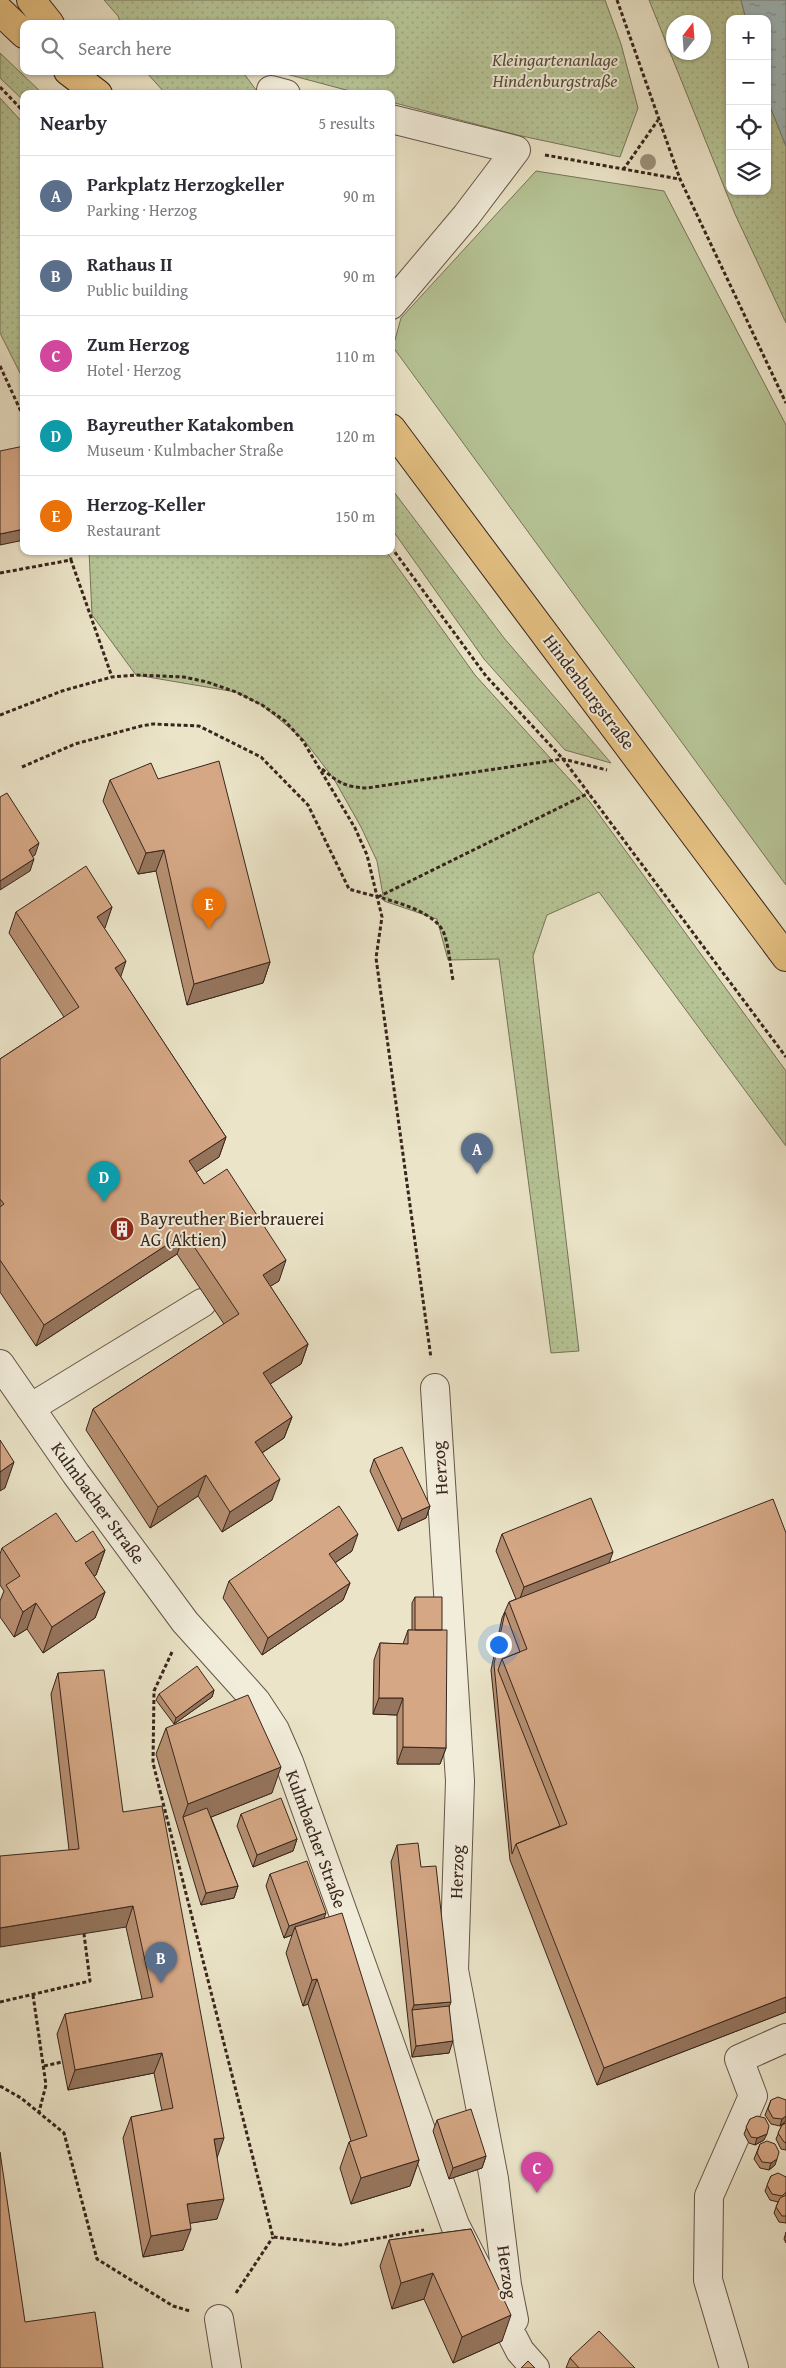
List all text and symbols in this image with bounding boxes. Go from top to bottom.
north arrow [666,15,711,60]
map controls [726,15,771,195]
button: + [726,15,771,60]
search box [20,20,395,75]
icon: search [38,34,66,62]
text: Search here [78,34,172,62]
park label: Kleingartenanlage Hindenburgstraße [491,46,618,94]
button: − [726,60,771,105]
button: locate [726,105,771,150]
text: Nearby [40,107,107,138]
text: 5 results [318,111,375,135]
button: layers [726,150,771,195]
text: Parkplatz Herzogkeller [87,170,284,198]
text: A [51,184,61,208]
text: 90 m [343,184,375,208]
text: Parking · Herzog [87,198,197,222]
text: Rathaus II [87,250,173,278]
text: B [51,264,61,288]
text: 90 m [343,264,375,288]
text: Public building [87,278,188,302]
text: Zum Herzog [87,330,189,358]
text: C [51,344,61,368]
text: 110 m [335,344,375,368]
text: Hotel · Herzog [87,358,181,382]
text: Bayreuther Katakomben [87,410,294,438]
text: D [51,424,61,448]
text: 120 m [335,424,375,448]
text: Museum · Kulmbacher Straße [87,438,283,462]
text: Herzog-Keller [87,490,205,518]
text: E [52,504,60,528]
text: 150 m [335,504,375,528]
text: Restaurant [87,518,161,542]
street label: Hindenburgstraße [537,628,642,755]
pin: E [193,888,225,929]
pin: A [461,1133,493,1174]
pin: D [88,1161,120,1202]
place label: Bayreuther Bierbrauerei AG (Aktien) [140,1205,324,1253]
building icon: Bayreuther Bierbrauerei AG (Aktien) [109,1216,135,1242]
street label: Kulmbacher Straße [45,1436,152,1570]
street label: Herzog [424,1440,455,1496]
your location [486,1632,512,1658]
street label: Kulmbacher Straße [279,1766,354,1912]
street label: Herzog [442,1845,471,1899]
pin: B [145,1942,177,1983]
pin: C [521,2152,553,2193]
street label: Herzog [490,2243,525,2301]

